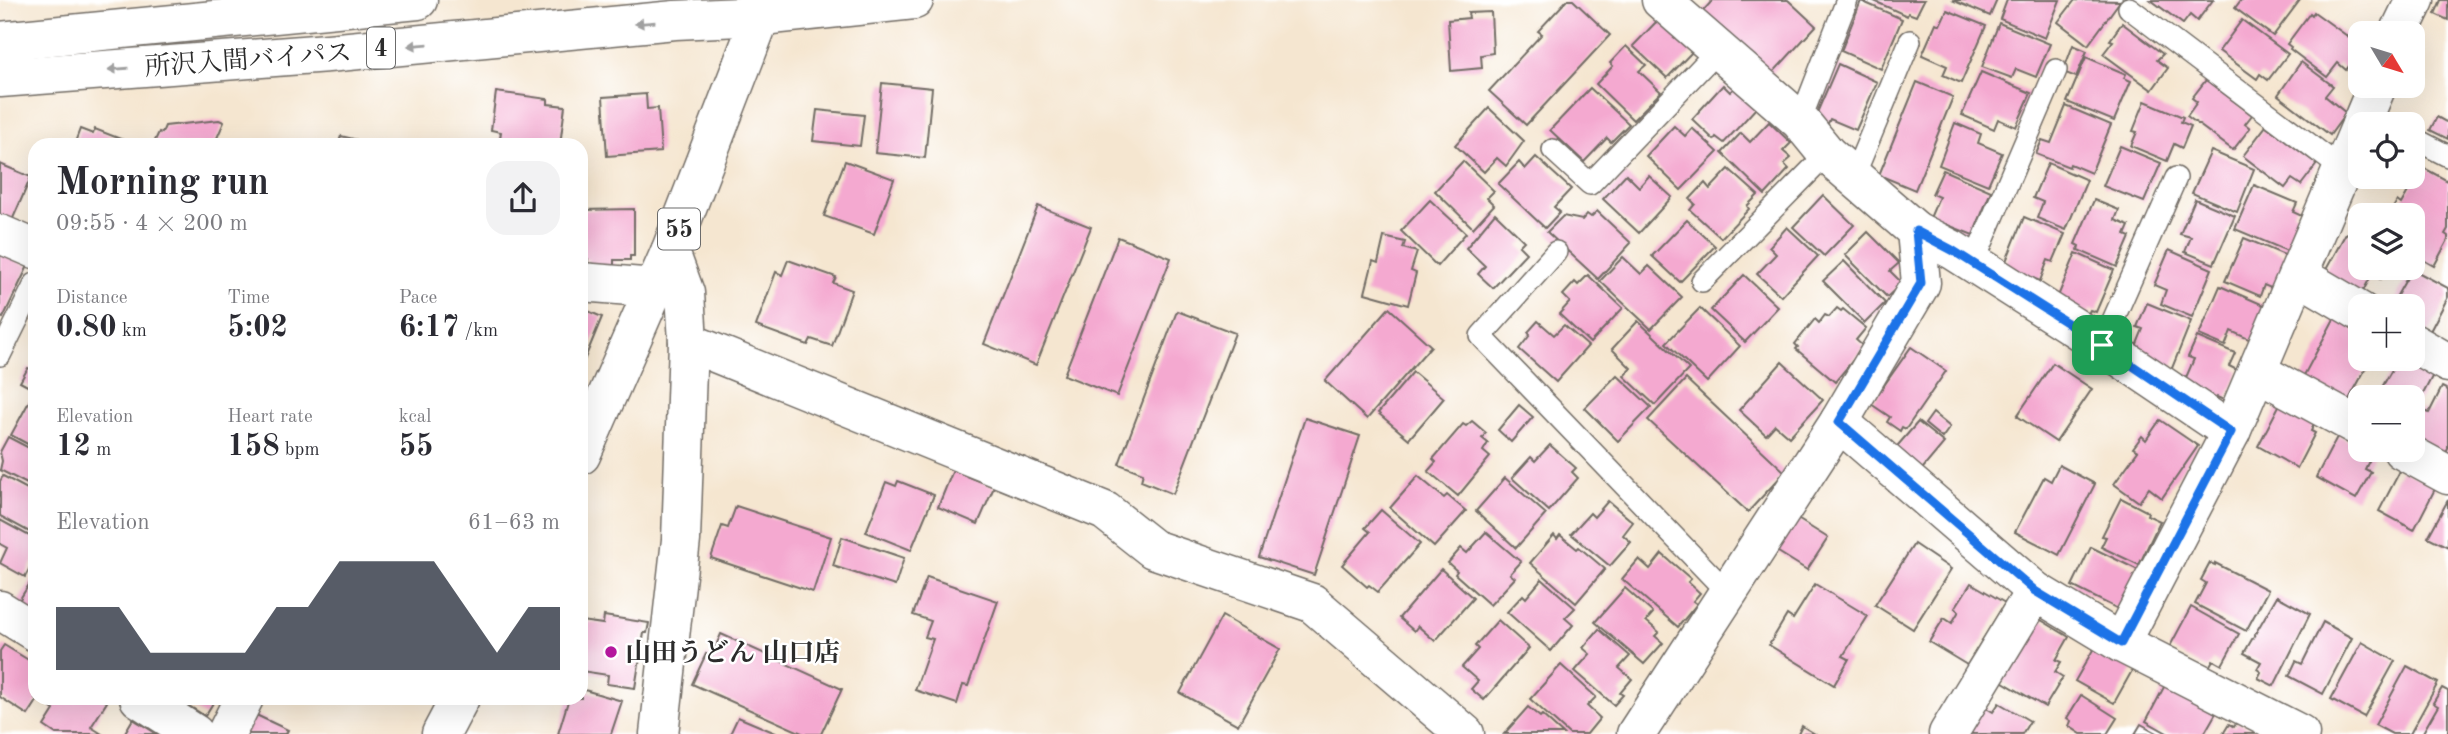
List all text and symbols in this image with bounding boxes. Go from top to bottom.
one-way arrow [633,18,655,29]
north arrow [2348,21,2426,98]
map controls [2348,21,2425,462]
road number: 4 [367,28,395,68]
street label: 所沢入間バイパス [144,39,353,81]
one-way arrow [407,39,429,50]
one-way arrow [107,64,129,75]
button: locate [2348,112,2425,189]
button: share [486,161,560,235]
text: Morning run [56,165,269,203]
button: layers [2348,203,2425,280]
road number: 55 [658,209,700,250]
text: 09:55 · 4 × 200 m [56,212,248,235]
text: Distance [56,289,128,308]
text: Time [227,289,270,308]
text: Pace [399,289,437,308]
button: + [2348,294,2425,371]
text: 0.80 [56,313,117,343]
text: 5:02 [227,313,288,343]
text: 6:17 [399,313,459,343]
pin [2072,315,2132,375]
text: km [117,322,147,341]
text: /km [459,322,498,341]
icon: arrive [2083,326,2121,364]
button: − [2348,385,2425,462]
text: Elevation [56,408,133,427]
text: Heart rate [227,408,313,427]
text: kcal [399,408,431,427]
text: 12 [56,432,91,462]
text: 158 [227,432,280,462]
text: 55 [399,432,433,462]
text: m [91,441,111,460]
text: bpm [280,441,320,460]
text: Elevation [56,511,150,534]
text: 61–63 m [468,511,560,534]
place label: 山田うどん 山口店 [625,638,840,667]
marker: 山田うどん 山口店 [603,644,619,660]

